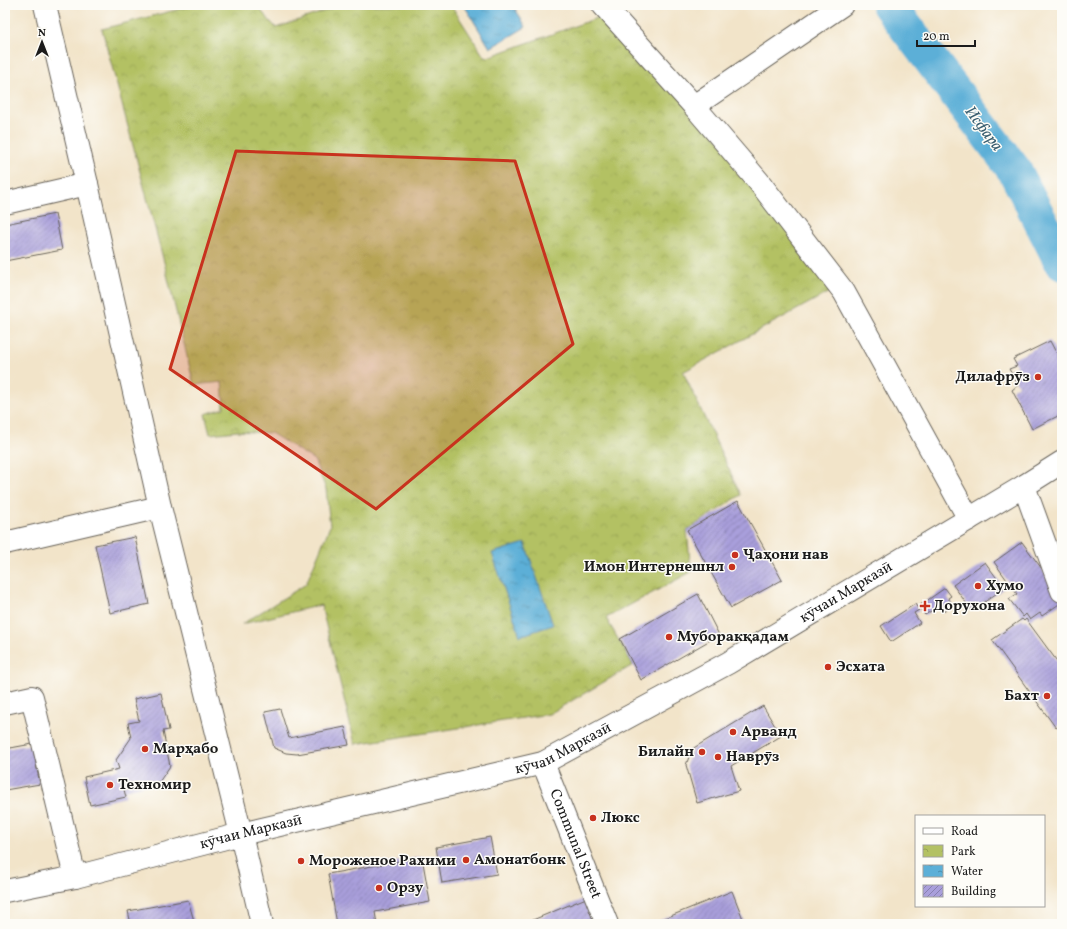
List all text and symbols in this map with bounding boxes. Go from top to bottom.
north arrow [22,22,62,62]
scale bar [917,22,975,48]
text: N [38,26,46,41]
text: 20 m [923,29,950,45]
water label: Исфара [959,102,1007,156]
place label: Дилафрӯз [955,367,1030,388]
marker: Дилафрӯз [1033,372,1043,382]
place label: Ҷаҳони нав [743,545,829,566]
marker: Ҷаҳони нав [730,550,740,560]
place label: Имон Интернешнл [584,557,724,578]
street label: кӯчаи Марказӣ [796,557,896,628]
marker: Имон Интернешнл [727,562,737,572]
place label: Хумо [986,576,1024,597]
marker: Хумо [973,581,983,591]
place label: Дорухона [933,596,1005,617]
marker: Дорухона [920,601,930,611]
place label: Муборакқадам [677,627,789,648]
marker: Муборакқадам [664,632,674,642]
place label: Эсхата [836,657,885,678]
marker: Эсхата [823,662,833,672]
place label: Бахт [1004,686,1040,707]
marker: Бахт [1042,691,1052,701]
street label: кӯчаи Марказӣ [513,718,615,780]
place label: Арванд [741,722,797,743]
marker: Арванд [728,727,738,737]
place label: Марҳабо [153,739,219,760]
place label: Билайн [638,742,694,763]
marker: Марҳабо [140,744,150,754]
marker: Билайн [697,747,707,757]
place label: Наврӯз [726,747,779,768]
marker: Наврӯз [713,752,723,762]
place label: Техномир [118,775,191,796]
marker: Техномир [105,780,115,790]
street label: Communal Street [544,786,606,902]
place label: Люкс [601,808,640,829]
street label: кӯчаи Марказӣ [198,809,304,855]
marker: Люкс [588,813,598,823]
legend [915,815,1045,907]
text: Road [951,824,978,840]
text: Park [951,844,976,860]
place label: Амонатбонк [474,850,566,871]
place label: Мороженое Рахими [309,851,456,872]
marker: Амонатбонк [461,855,471,865]
marker: Мороженое Рахими [296,856,306,866]
text: Water [951,864,983,880]
place label: Орзу [387,878,424,899]
marker: Орзу [374,883,384,893]
text: Building [951,884,996,900]

